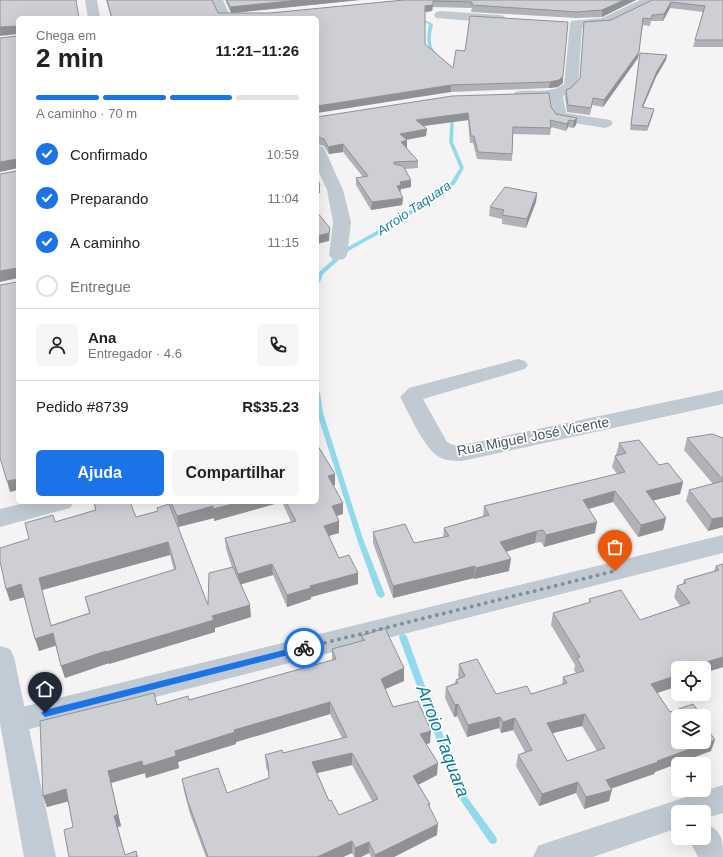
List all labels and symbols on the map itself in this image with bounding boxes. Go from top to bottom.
water label: Arroio Taquara [374,178,454,239]
street label: Rua Miguel José Vicente [456,413,611,459]
pin [598,530,632,571]
courier [284,628,324,668]
pin [28,672,62,713]
water label: Arroio Taquara [412,681,474,800]

